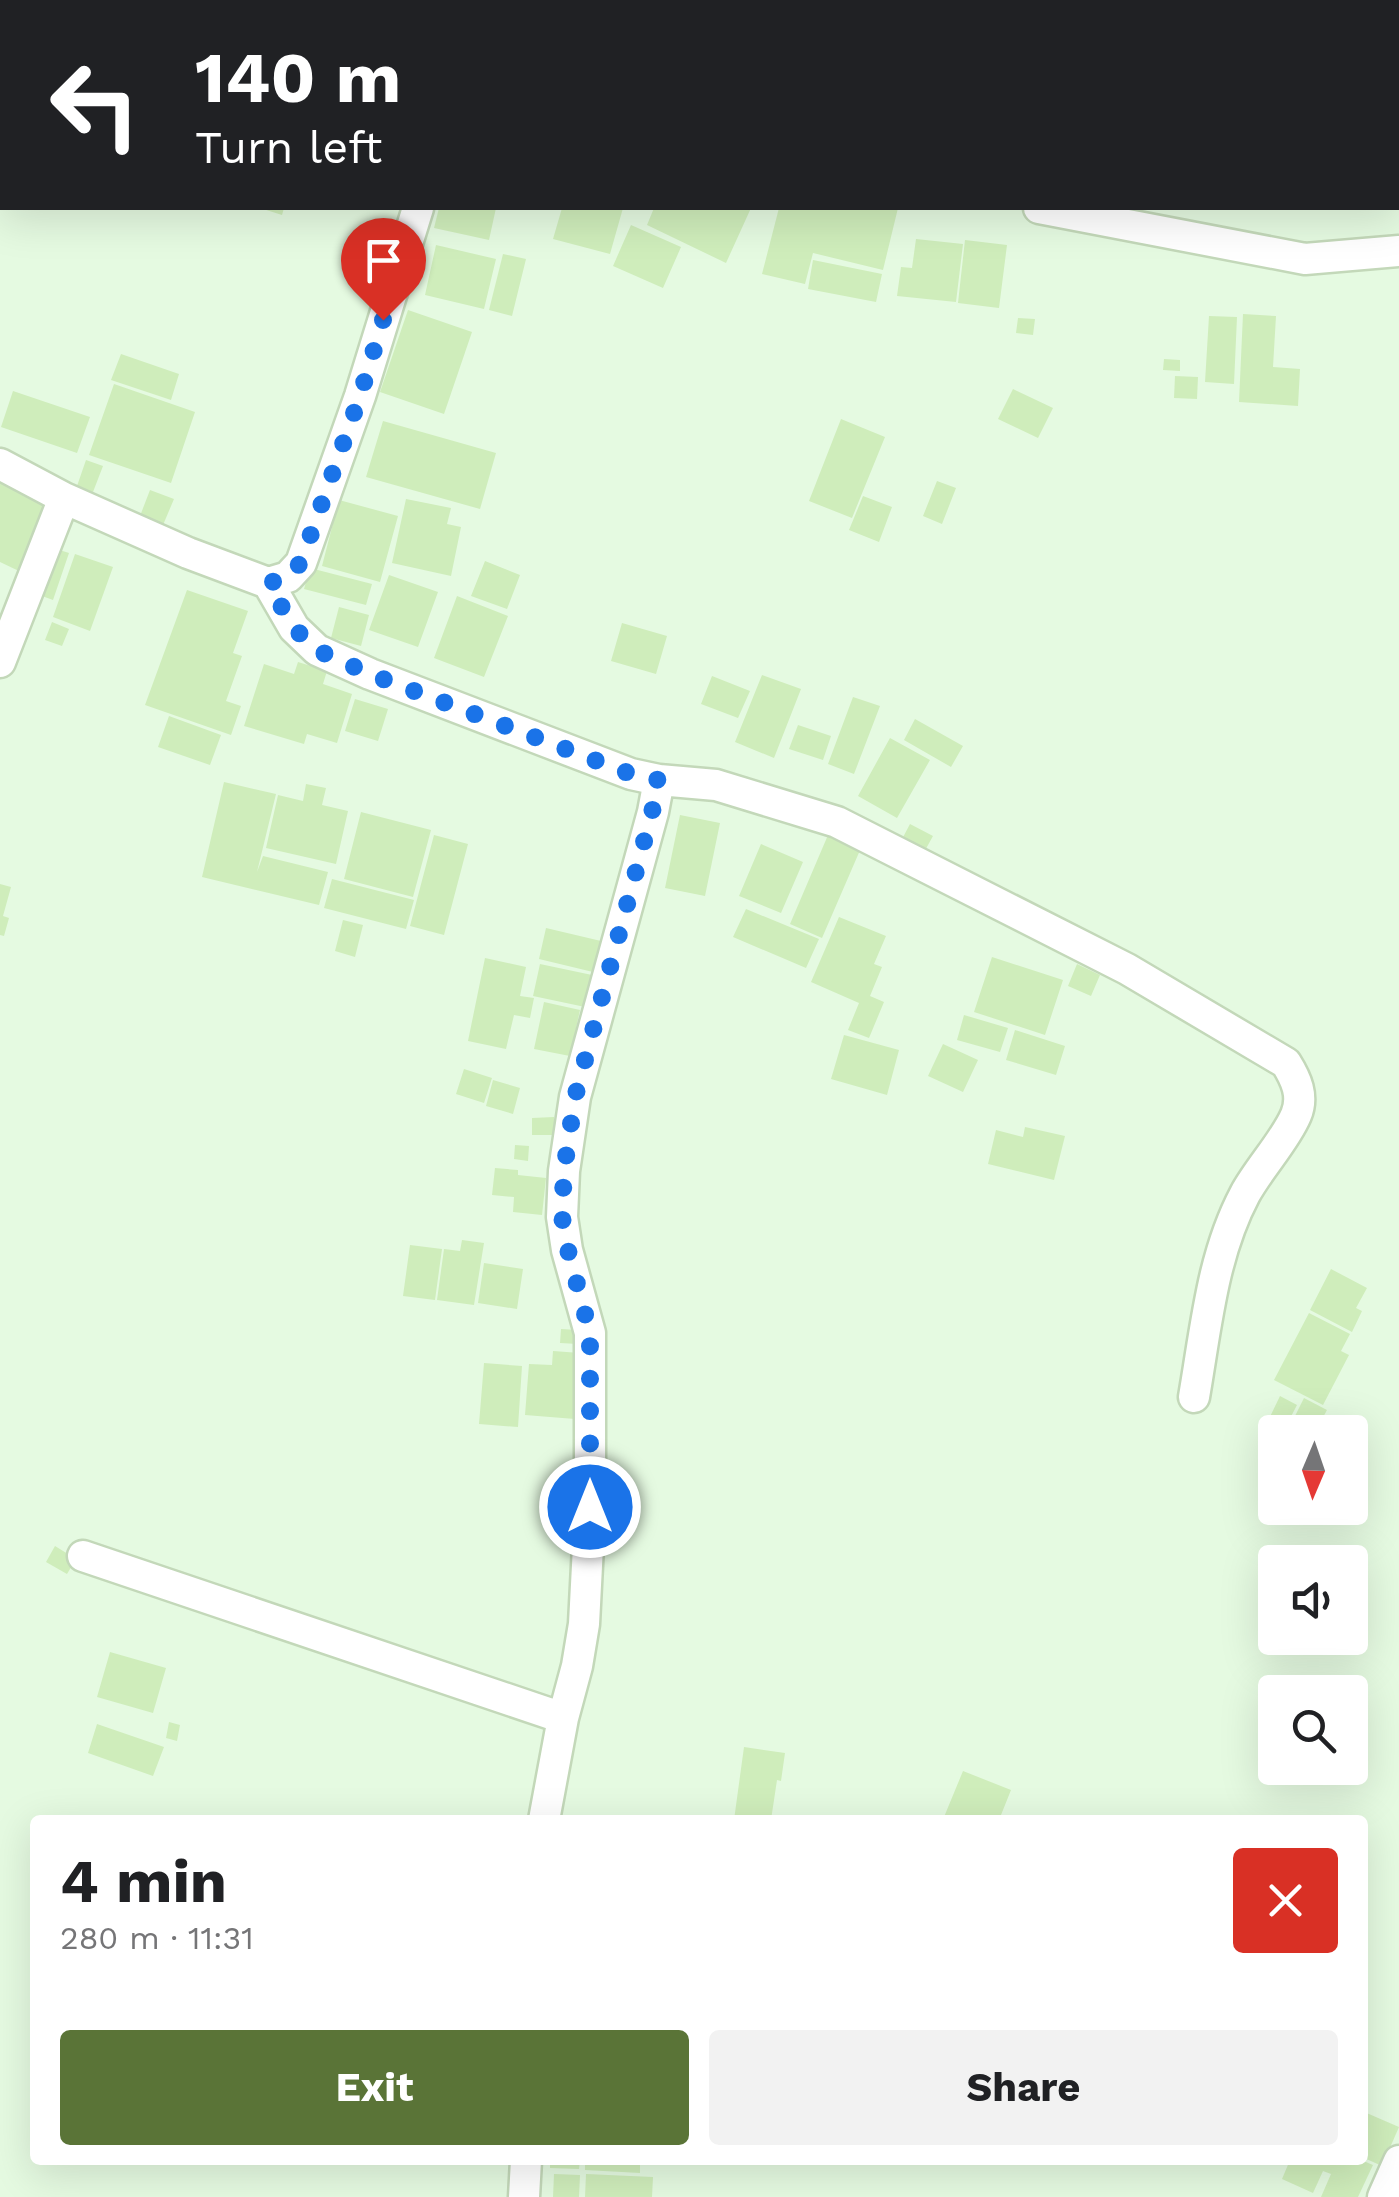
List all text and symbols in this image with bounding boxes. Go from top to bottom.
text: 140 m [195,37,401,119]
icon: left [30,40,160,170]
text: Turn left [195,121,382,174]
pin [341,218,426,321]
icon: arrive [356,233,411,288]
north arrow [1258,1415,1368,1525]
map controls [1258,1415,1368,1785]
position arrow [538,1455,642,1559]
button: sound [1258,1545,1368,1655]
button: search [1258,1675,1368,1785]
text: 4 min [60,1846,227,1917]
button: close [1233,1848,1338,1953]
text: 280 m · 11:31 [60,1919,254,1957]
button: Exit [60,2030,689,2145]
button: Share [709,2030,1338,2145]

